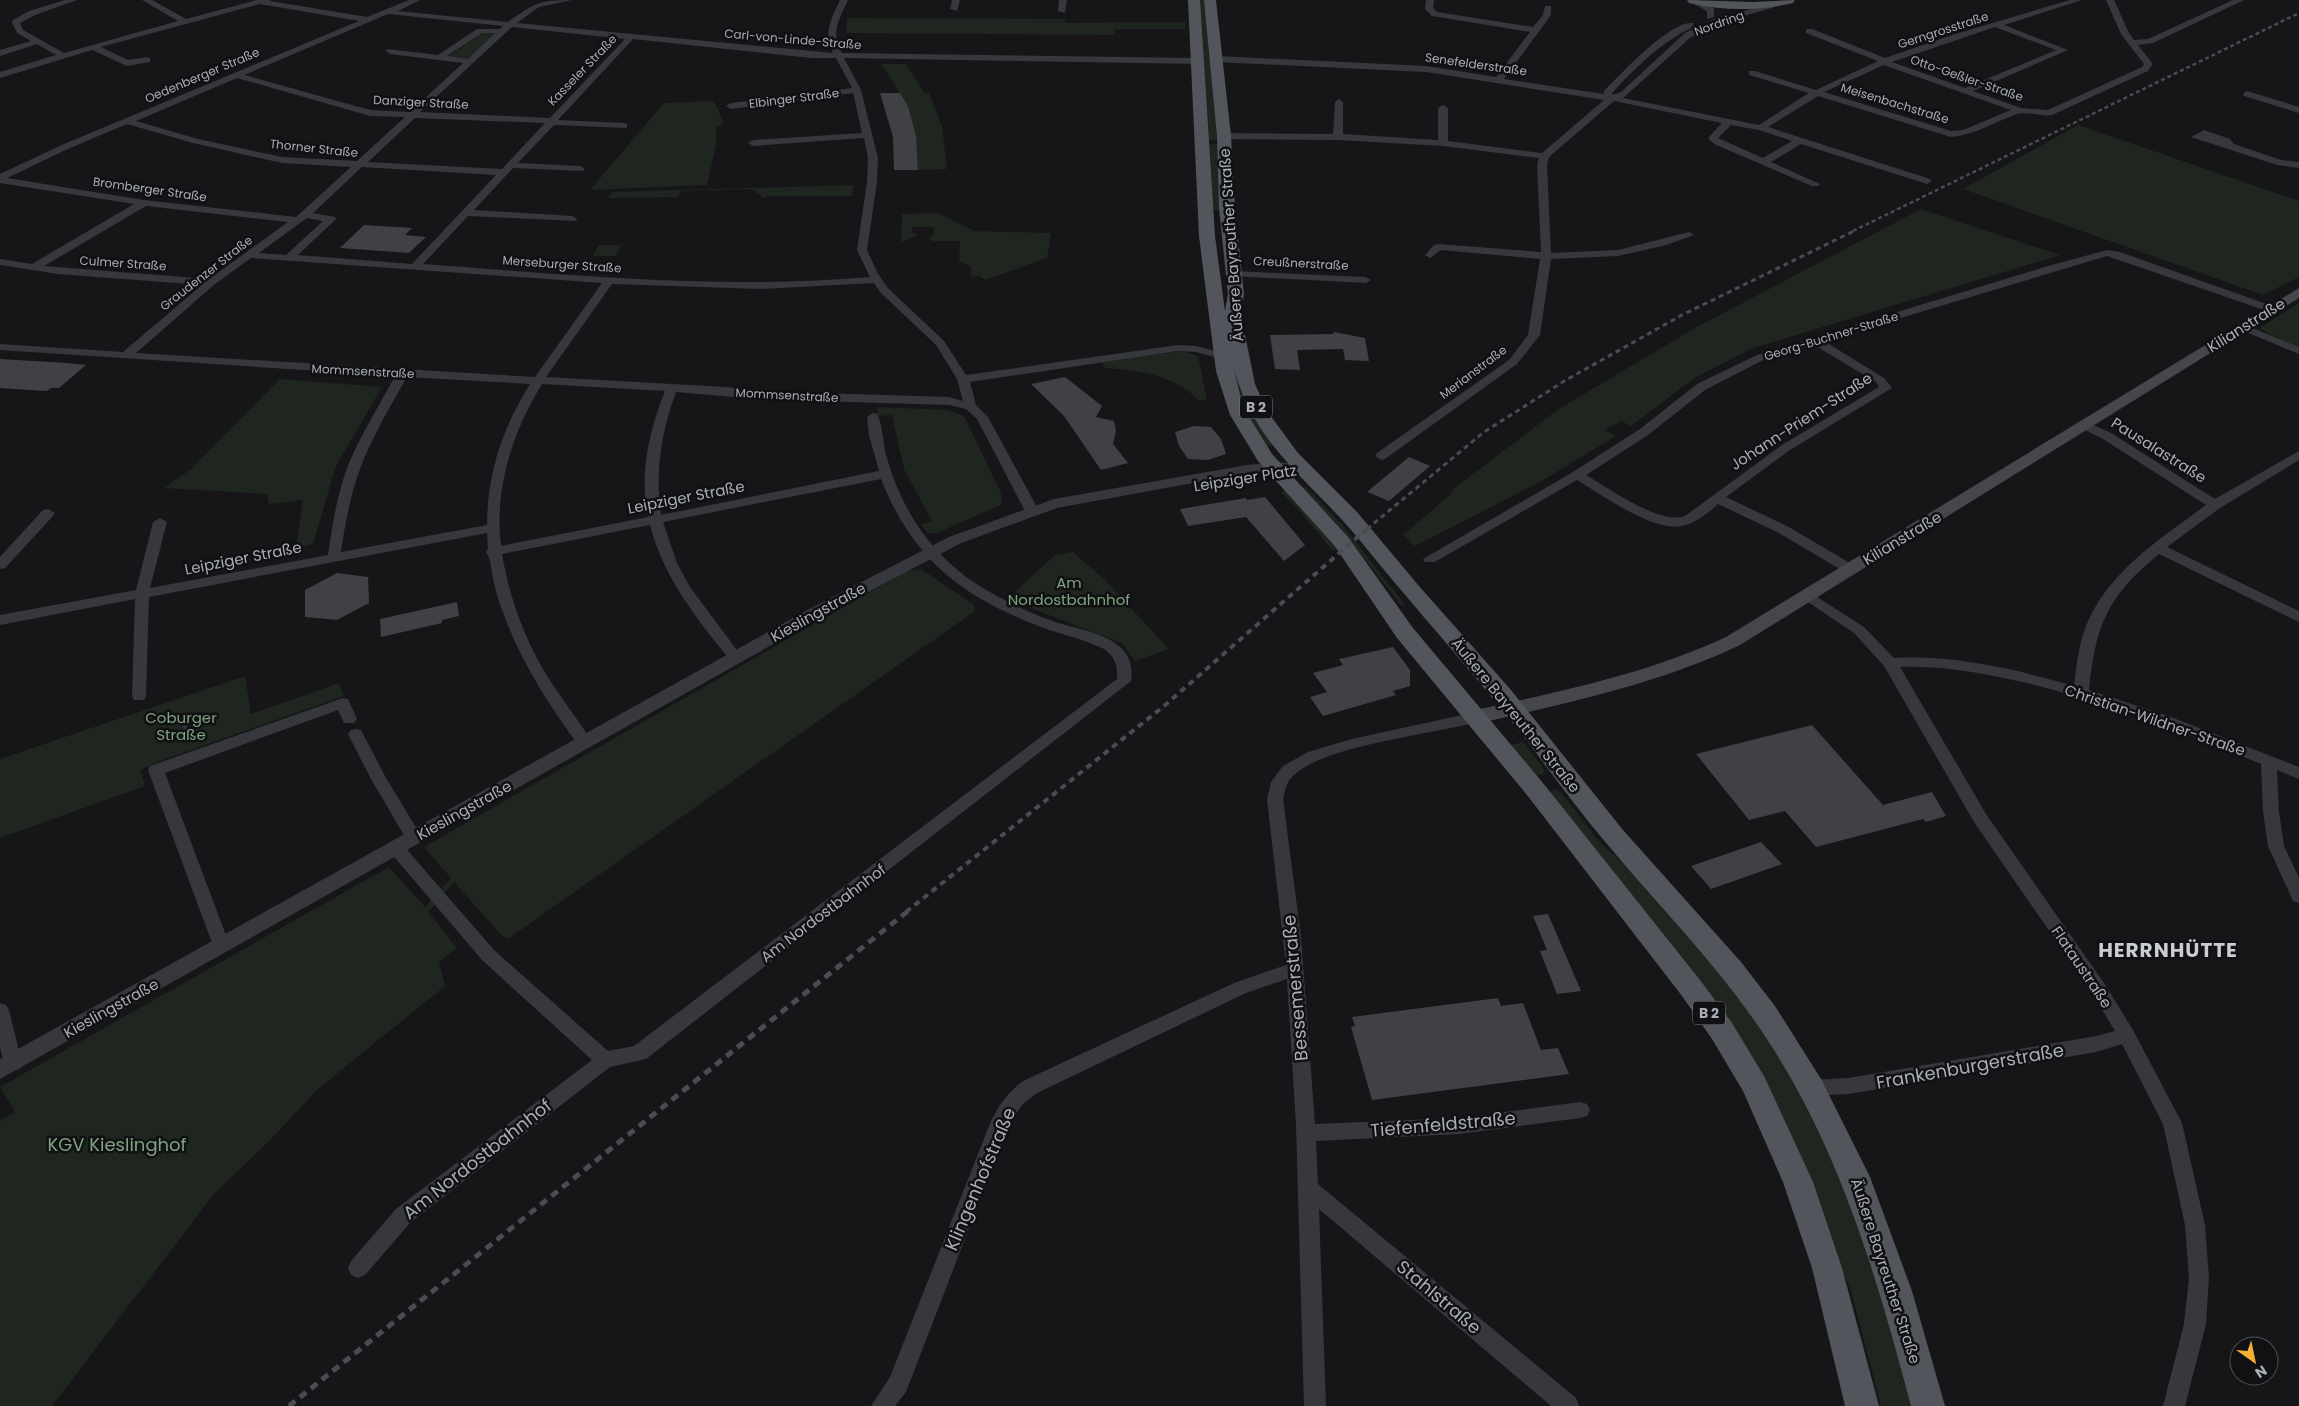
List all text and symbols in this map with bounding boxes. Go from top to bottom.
street label: Nordring [1692,6,1746,40]
street label: Gerngrosstraße [1896,7,1990,53]
street label: Carl-von-Linde-Straße [724,25,862,53]
street label: Kasseler Straße [544,31,620,109]
street label: Oedenberger Straße [142,43,262,107]
street label: Senefelderstraße [1424,48,1528,80]
street label: Otto-Geßler-Straße [1908,51,2026,105]
street label: Meisenbachstraße [1839,78,1951,128]
street label: Elbinger Straße [748,84,840,112]
street label: Danziger Straße [373,91,469,113]
street label: Thorner Straße [269,135,359,161]
street label: Äußere Bayreuther Straße [1214,148,1248,342]
street label: Bromberger Straße [92,173,208,205]
street label: Graudenzer Straße [156,232,256,314]
street label: Culmer Straße [79,251,167,275]
street label: Merseburger Straße [502,251,622,277]
street label: Creußnerstraße [1253,252,1349,274]
street label: Kilianstraße [2203,293,2289,357]
street label: Georg-Buchner-Straße [1762,307,1900,365]
street label: Merianstraße [1436,341,1510,403]
street label: Mommsenstraße [311,360,415,382]
street label: Johann-Priem-Straße [1726,367,1876,475]
street label: Mommsenstraße [735,384,839,406]
road number: B 2 [1240,396,1272,418]
street label: Pausalastraße [2107,412,2211,488]
street label: Leipziger Platz [1192,459,1298,497]
street label: Leipziger Straße [626,475,746,519]
street label: Kilianstraße [1859,506,1945,570]
street label: Leipziger Straße [183,536,303,580]
park label: Am Nordostbahnhof [1008,572,1130,610]
street label: Kieslingstraße [767,577,869,647]
street label: Äußere Bayreuther Straße [1447,633,1585,797]
street label: Christian-Wildner-Straße [2062,679,2248,761]
park label: Coburger Straße [145,707,217,745]
street label: Kieslingstraße [413,775,515,845]
street label: Am Nordostbahnhof [756,859,890,967]
street label: Bessemerstraße [1276,914,1314,1062]
street label: Flataustraße [2047,922,2117,1012]
district label: HERRNHÜTTE [2098,936,2238,964]
street label: Kieslingstraße [60,973,162,1043]
road number: B 2 [1693,1001,1725,1024]
street label: Frankenburgerstraße [1874,1037,2066,1095]
street label: Am Nordostbahnhof [397,1093,557,1225]
street label: Klingenhofstraße [939,1104,1021,1254]
street label: Tiefenfeldstraße [1369,1105,1517,1143]
park label: KGV Kieslinghof [47,1132,187,1157]
street label: Äußere Bayreuther Straße [1846,1176,1926,1366]
street label: Stahlstraße [1391,1254,1487,1340]
north arrow [2229,1336,2279,1386]
text: N [2251,1361,2271,1383]

